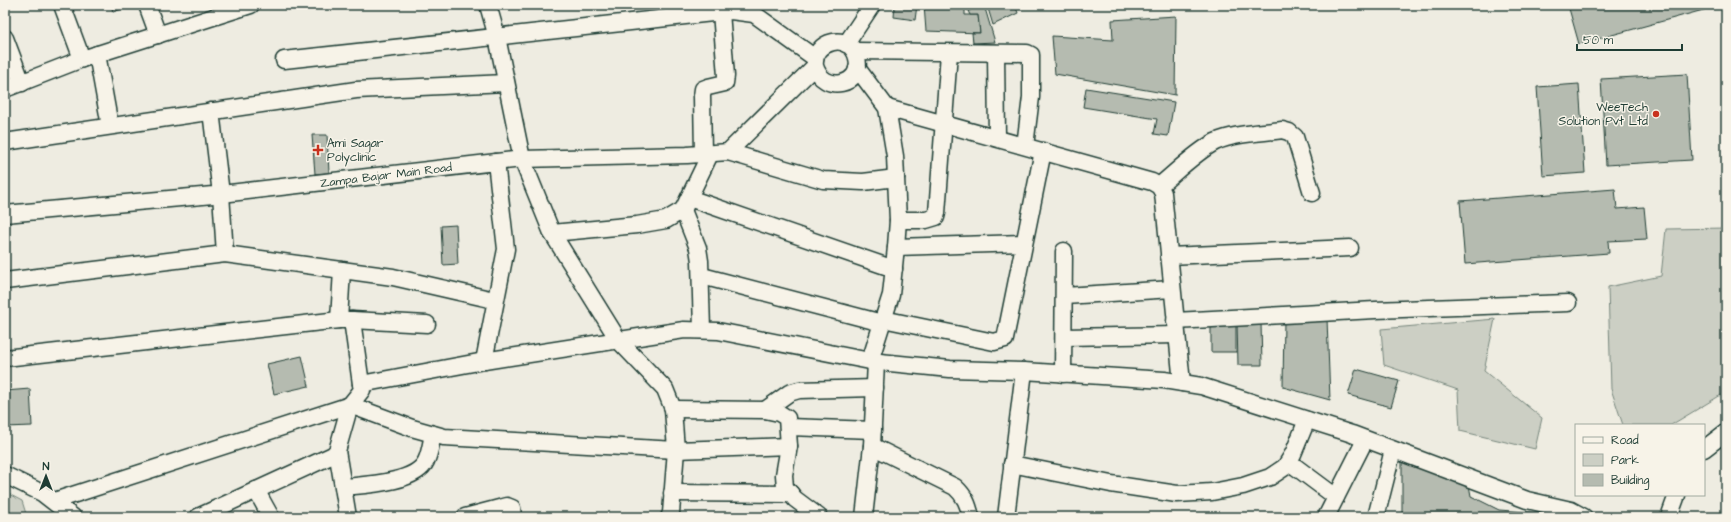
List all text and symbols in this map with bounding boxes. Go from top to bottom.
scale bar [1577,26,1682,52]
text: 50 m [1583,32,1614,49]
place label: WeeTech Solution Pvt Ltd [1558,99,1648,130]
marker: WeeTech Solution Pvt Ltd [1651,109,1661,119]
place label: Ami Sagar Polyclinic [327,135,384,167]
marker: Ami Sagar Polyclinic [312,144,324,156]
street label: Zampa Bajar Main Road [319,159,453,192]
legend [1575,424,1705,496]
text: Road [1611,432,1639,449]
text: Park [1611,452,1639,469]
north arrow [26,456,66,496]
text: N [43,459,50,474]
text: Building [1611,472,1649,490]

